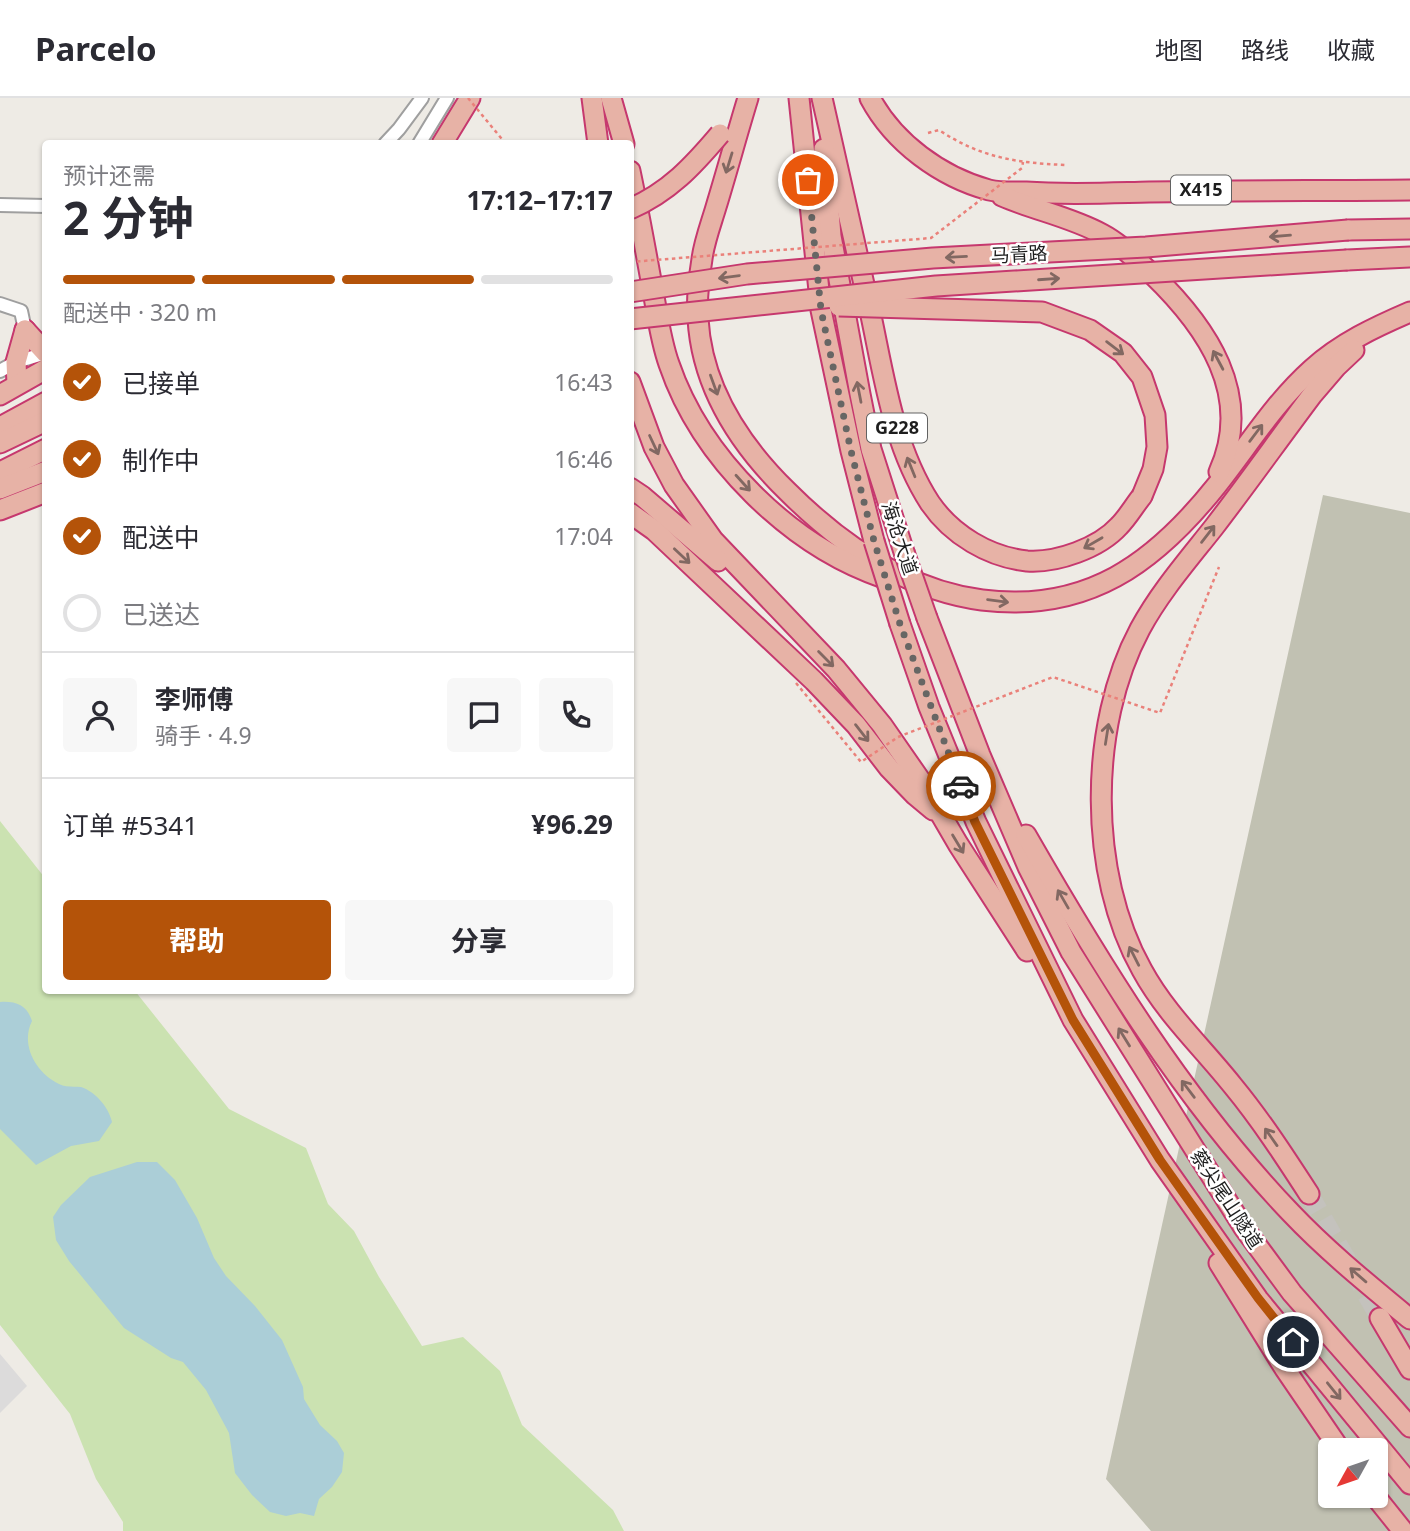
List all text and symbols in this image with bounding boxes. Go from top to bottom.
text: Parcelo [35,26,157,71]
text: 地图 [1155,33,1203,66]
text: 路线 [1241,33,1289,66]
text: 收藏 [1327,33,1375,66]
pin [778,150,838,210]
one-way arrow [721,152,734,174]
text: 预计还需 [63,159,155,191]
icon: bag [789,161,827,199]
road number: X415 [1171,176,1231,204]
text: 17:12–17:17 [466,182,613,218]
text: 2 分钟 [63,186,193,248]
one-way arrow [1270,230,1292,243]
street label: 马青路 [990,240,1048,268]
one-way arrow [944,251,967,264]
one-way arrow [718,271,741,284]
one-way arrow [1037,272,1060,285]
text: 配送中 · 320 m [63,296,217,328]
one-way arrow [1105,340,1123,355]
one-way arrow [1210,351,1224,371]
icon: check [63,363,101,401]
text: 已接单 [122,365,200,401]
text: 16:43 [554,366,613,398]
one-way arrow [708,373,721,395]
one-way arrow [852,381,866,404]
road number: G228 [867,414,927,442]
one-way arrow [1249,425,1264,443]
one-way arrow [648,434,661,456]
icon: check [63,440,101,478]
text: 制作中 [122,442,200,478]
text: 16:46 [554,443,613,475]
one-way arrow [904,457,917,479]
one-way arrow [735,474,751,492]
street label: 海沧大道 [876,498,924,578]
icon: check [63,517,101,555]
text: 配送中 [122,519,200,555]
text: 17:04 [554,520,613,552]
one-way arrow [1201,526,1216,544]
one-way arrow [1084,536,1104,550]
one-way arrow [673,548,691,564]
one-way arrow [986,595,1009,608]
text: 已送达 [122,596,200,632]
one-way arrow [818,651,835,668]
button: person [63,678,137,752]
button: chat [447,678,521,752]
button: phone [539,678,613,752]
text: 李师傅 [155,681,233,717]
text: 骑手 · 4.9 [155,719,252,751]
one-way arrow [854,723,869,742]
one-way arrow [1101,723,1114,746]
courier [926,751,996,821]
icon: car [942,767,980,805]
text: ¥96.29 [531,806,613,842]
text: 订单 #5341 [63,807,198,843]
one-way arrow [952,833,966,853]
one-way arrow [1056,890,1070,910]
button: 帮助 [63,900,331,980]
button: 分享 [345,900,613,980]
one-way arrow [1127,946,1141,967]
one-way arrow [1116,1028,1130,1048]
one-way arrow [1181,1080,1196,1099]
one-way arrow [1264,1128,1278,1147]
street label: 蔡尖尾山隧道 [1185,1144,1269,1254]
one-way arrow [1349,1267,1367,1283]
pin [1263,1312,1323,1372]
icon: home [1274,1323,1312,1361]
one-way arrow [1326,1382,1342,1400]
north arrow [1318,1438,1388,1508]
map controls [1318,1438,1388,1508]

